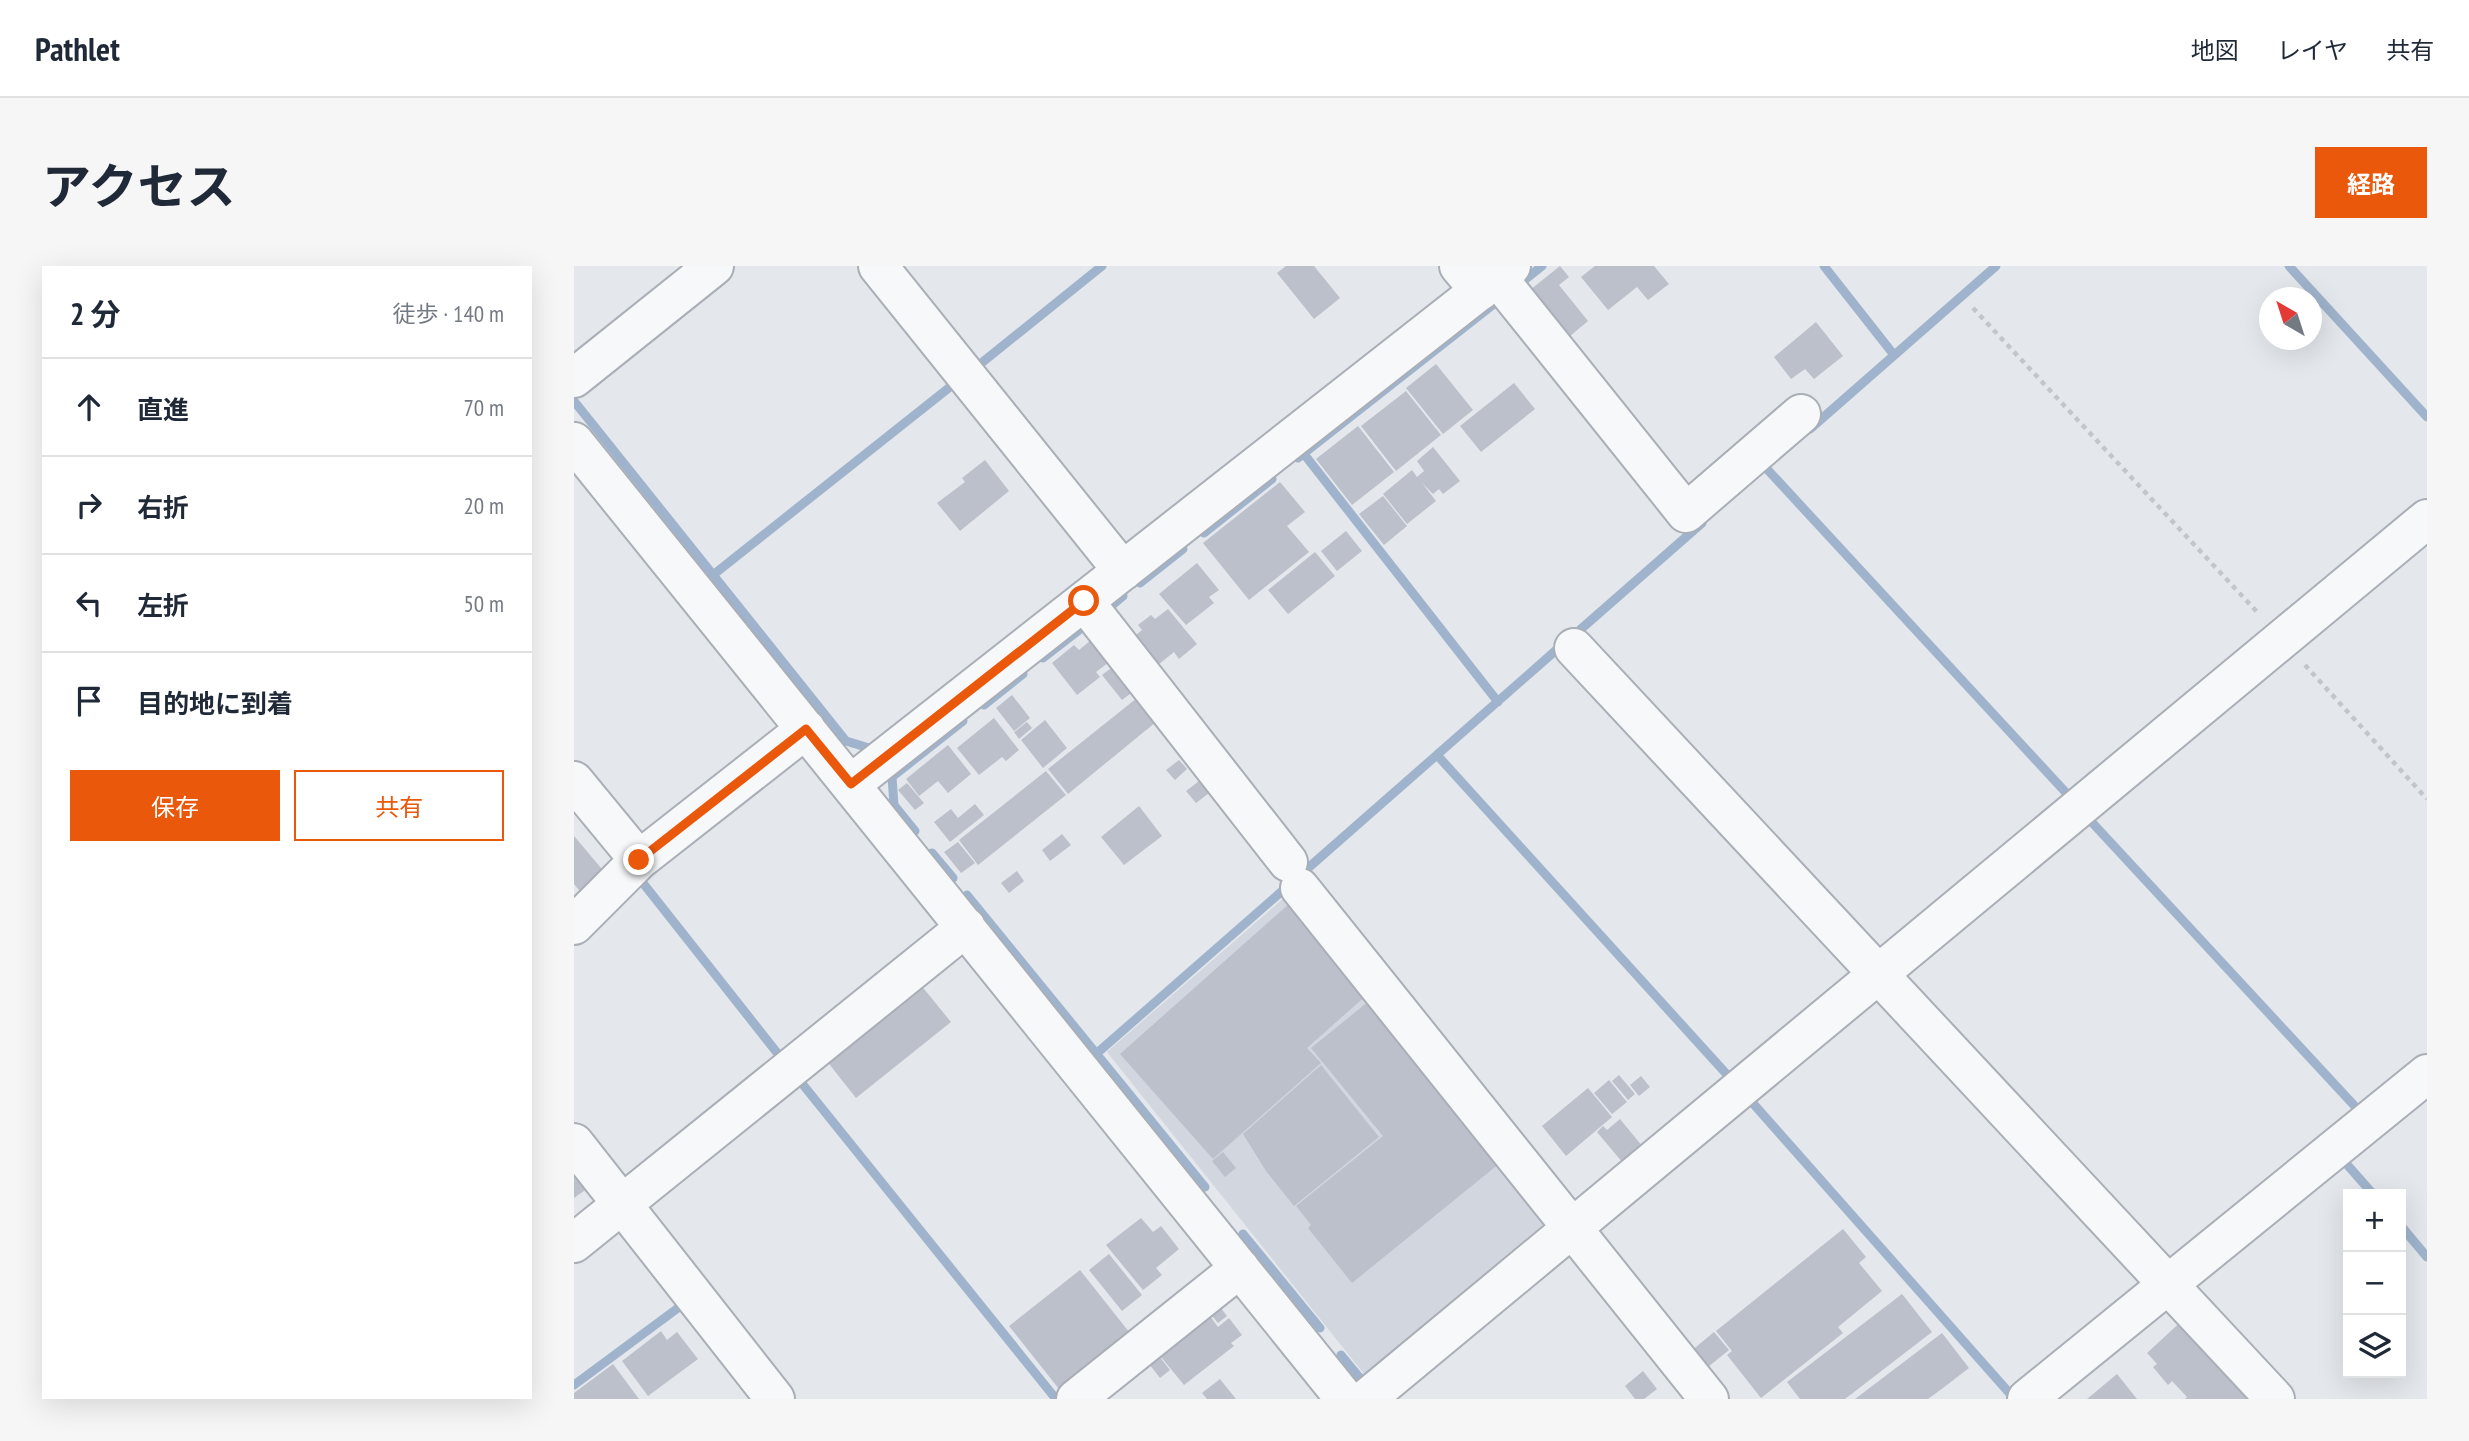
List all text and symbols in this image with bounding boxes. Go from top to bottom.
text: Pathlet [35,27,120,70]
text: 地図 [2191,35,2239,66]
text: レイヤ [2277,35,2348,66]
text: 共有 [2386,35,2434,66]
button: 経路 [2315,147,2427,218]
text: アクセス [42,154,236,218]
north arrow [2259,287,2322,350]
text: 2 分 [70,294,121,333]
text: 徒歩 · 140 m [392,299,504,328]
icon: ahead [70,388,108,426]
text: 直進 [137,393,189,426]
text: 70 m [463,393,504,422]
icon: right [70,486,108,524]
text: 右折 [137,491,189,524]
text: 20 m [463,491,504,520]
icon: left [70,584,108,622]
route start [1068,585,1099,616]
text: 左折 [137,589,189,622]
text: 50 m [463,589,504,618]
icon: arrive [70,682,108,720]
text: 目的地に到着 [137,687,293,720]
button: 保存 [70,770,280,841]
button: 共有 [294,770,504,841]
route end [623,844,654,875]
map controls [2343,1189,2406,1378]
button: + [2343,1189,2406,1252]
button: − [2343,1252,2406,1315]
button: layers [2343,1315,2406,1378]

